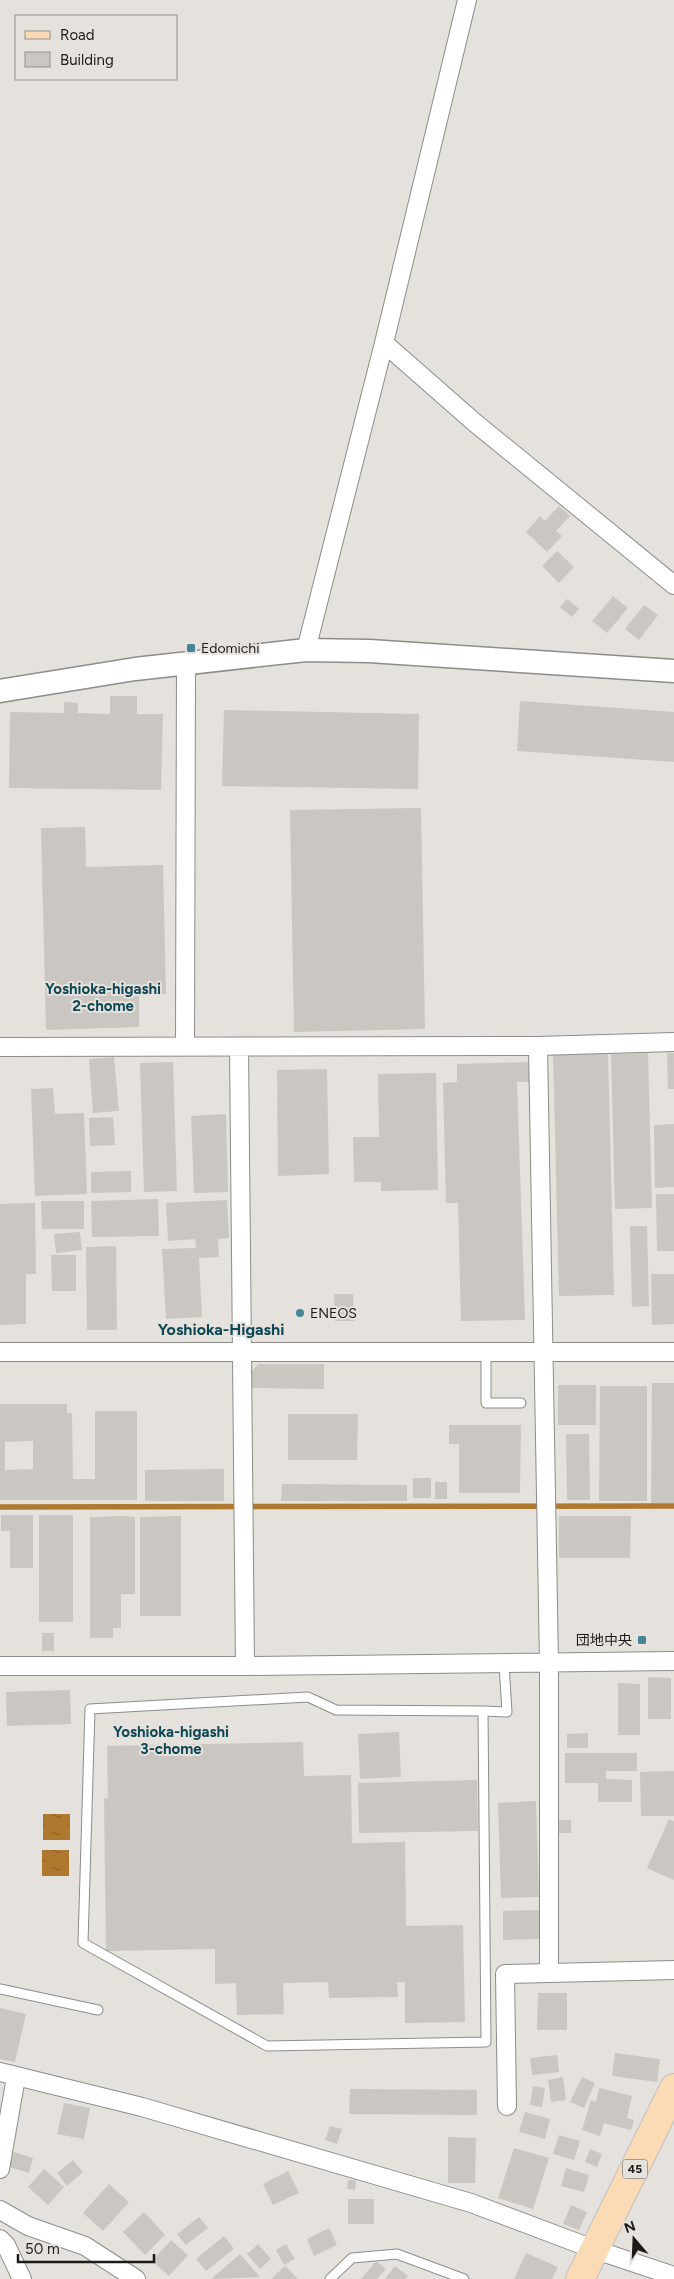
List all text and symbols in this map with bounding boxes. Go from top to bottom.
legend [15,15,178,80]
text: Road [60,26,95,44]
text: Building [60,51,114,69]
place label: Edomichi [201,640,259,657]
marker: Edomichi [185,642,197,654]
district label: Yoshioka-higashi 2-chome [45,980,161,1015]
place label: ENEOS [310,1305,357,1322]
marker: ENEOS [294,1307,306,1319]
district label: Yoshioka-Higashi [158,1320,284,1339]
place label: 団地中央 [576,1632,632,1649]
marker: 団地中央 [636,1634,648,1646]
district label: Yoshioka-higashi 3-chome [113,1723,229,1758]
road number: 45 [622,2160,648,2178]
north arrow [609,2214,659,2264]
text: N [622,2217,638,2237]
scale bar [18,2232,154,2264]
text: 50 m [25,2240,60,2258]

